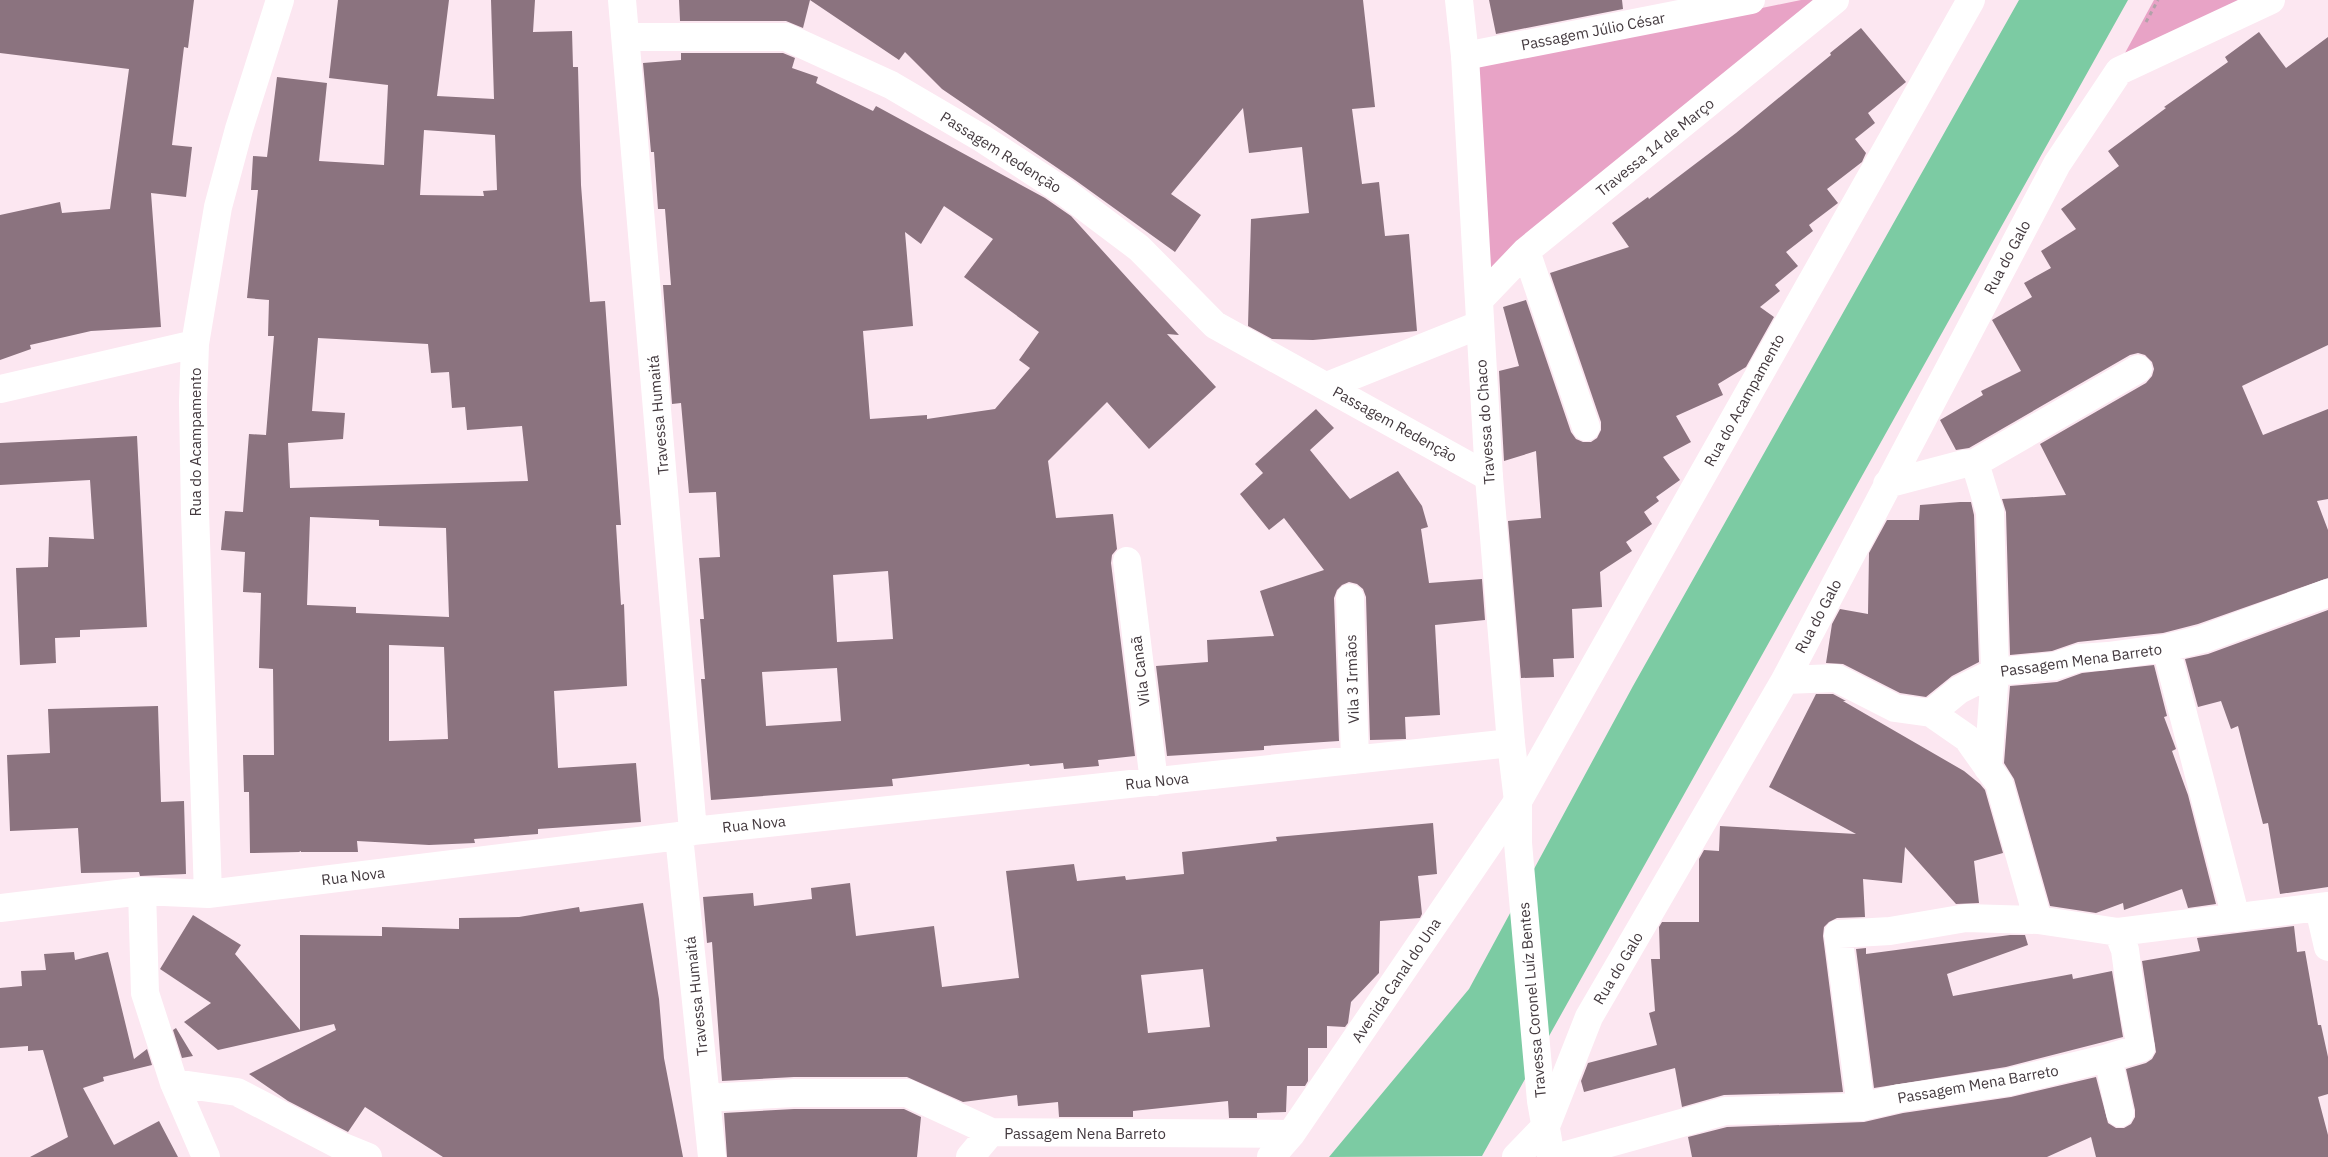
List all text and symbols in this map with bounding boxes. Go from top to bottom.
street label: Passagem Júlio César [1519,8,1667,54]
street label: Travessa 14 de Março [1592,94,1718,200]
street label: Passagem Redenção [937,107,1065,197]
street label: Rua do Galo [1980,217,2034,297]
street label: Rua do Acampamento [1700,330,1788,470]
street label: Travessa Humaitá [643,354,673,476]
street label: Travessa do Chaco [1471,359,1499,485]
street label: Rua do Acampamento [186,368,205,516]
street label: Passagem Redenção [1330,382,1460,466]
street label: Rua do Galo [1791,576,1845,656]
street label: Vila 3 Irmãos [1341,634,1363,724]
street label: Vila Canaã [1126,635,1154,707]
street label: Passagem Mena Barreto [1999,639,2163,681]
street label: Rua Nova [1124,768,1190,794]
street label: Rua Nova [721,811,787,837]
street label: Rua Nova [320,863,386,889]
street label: Travessa Coronel Luíz Bentes [1514,901,1550,1099]
street label: Avenida Canal do Una [1347,914,1445,1046]
street label: Rua do Galo [1589,928,1647,1008]
street label: Travessa Humaitá [680,935,712,1057]
street label: Passagem Mena Barreto [1896,1060,2060,1108]
street label: Passagem Nena Barreto [1004,1124,1166,1143]

